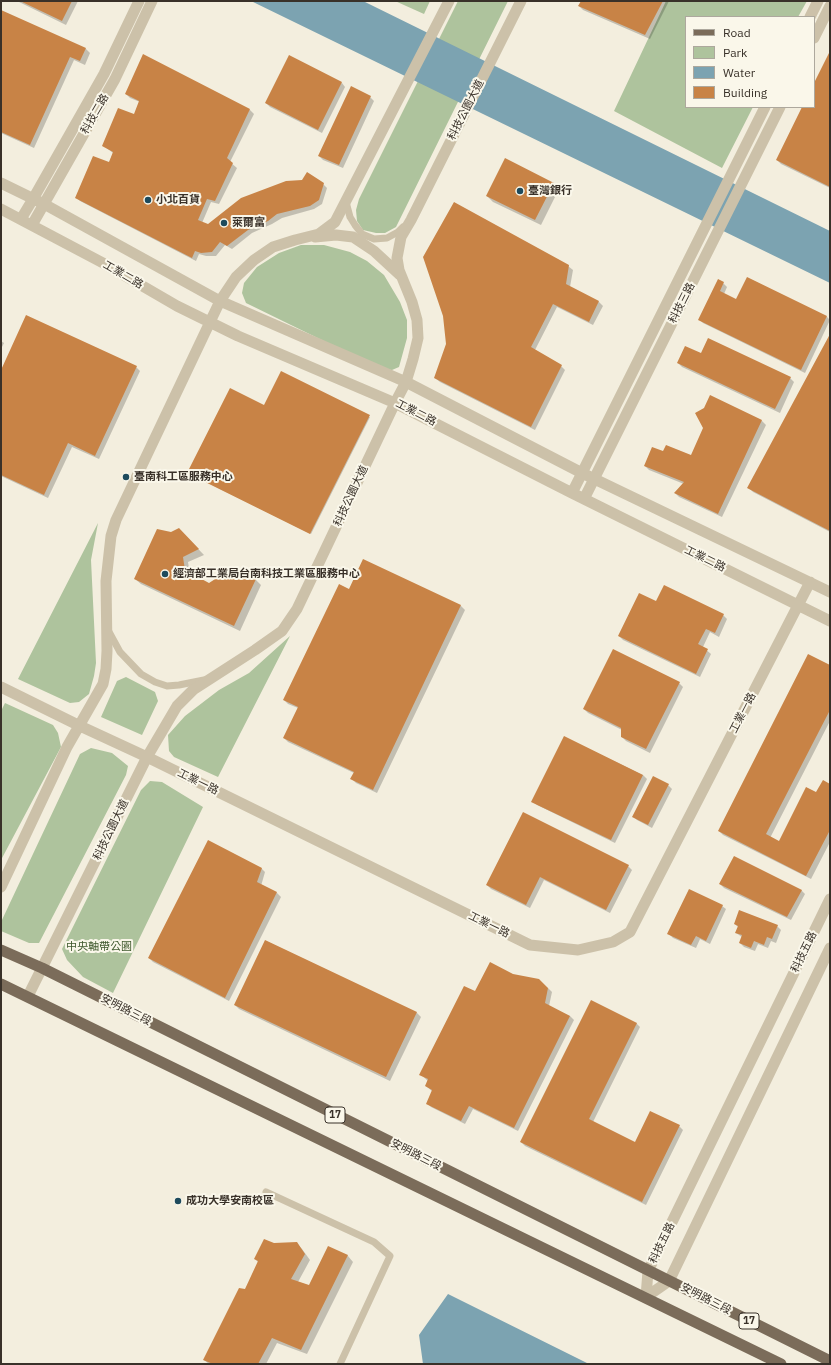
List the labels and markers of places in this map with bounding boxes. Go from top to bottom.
place label: 臺灣銀行 [528,184,572,198]
marker: 臺灣銀行 [515,186,525,196]
place label: 小北百貨 [156,193,200,207]
marker: 小北百貨 [143,195,153,205]
place label: 萊爾富 [232,216,265,230]
marker: 萊爾富 [219,218,229,228]
place label: 臺南科工區服務中心 [134,470,233,484]
marker: 臺南科工區服務中心 [121,472,131,482]
place label: 經濟部工業局台南科技工業區服務中心 [173,567,360,581]
marker: 經濟部工業局台南科技工業區服務中心 [160,569,170,579]
place label: 成功大學安南校區 [186,1194,274,1208]
marker: 成功大學安南校區 [173,1196,183,1206]

